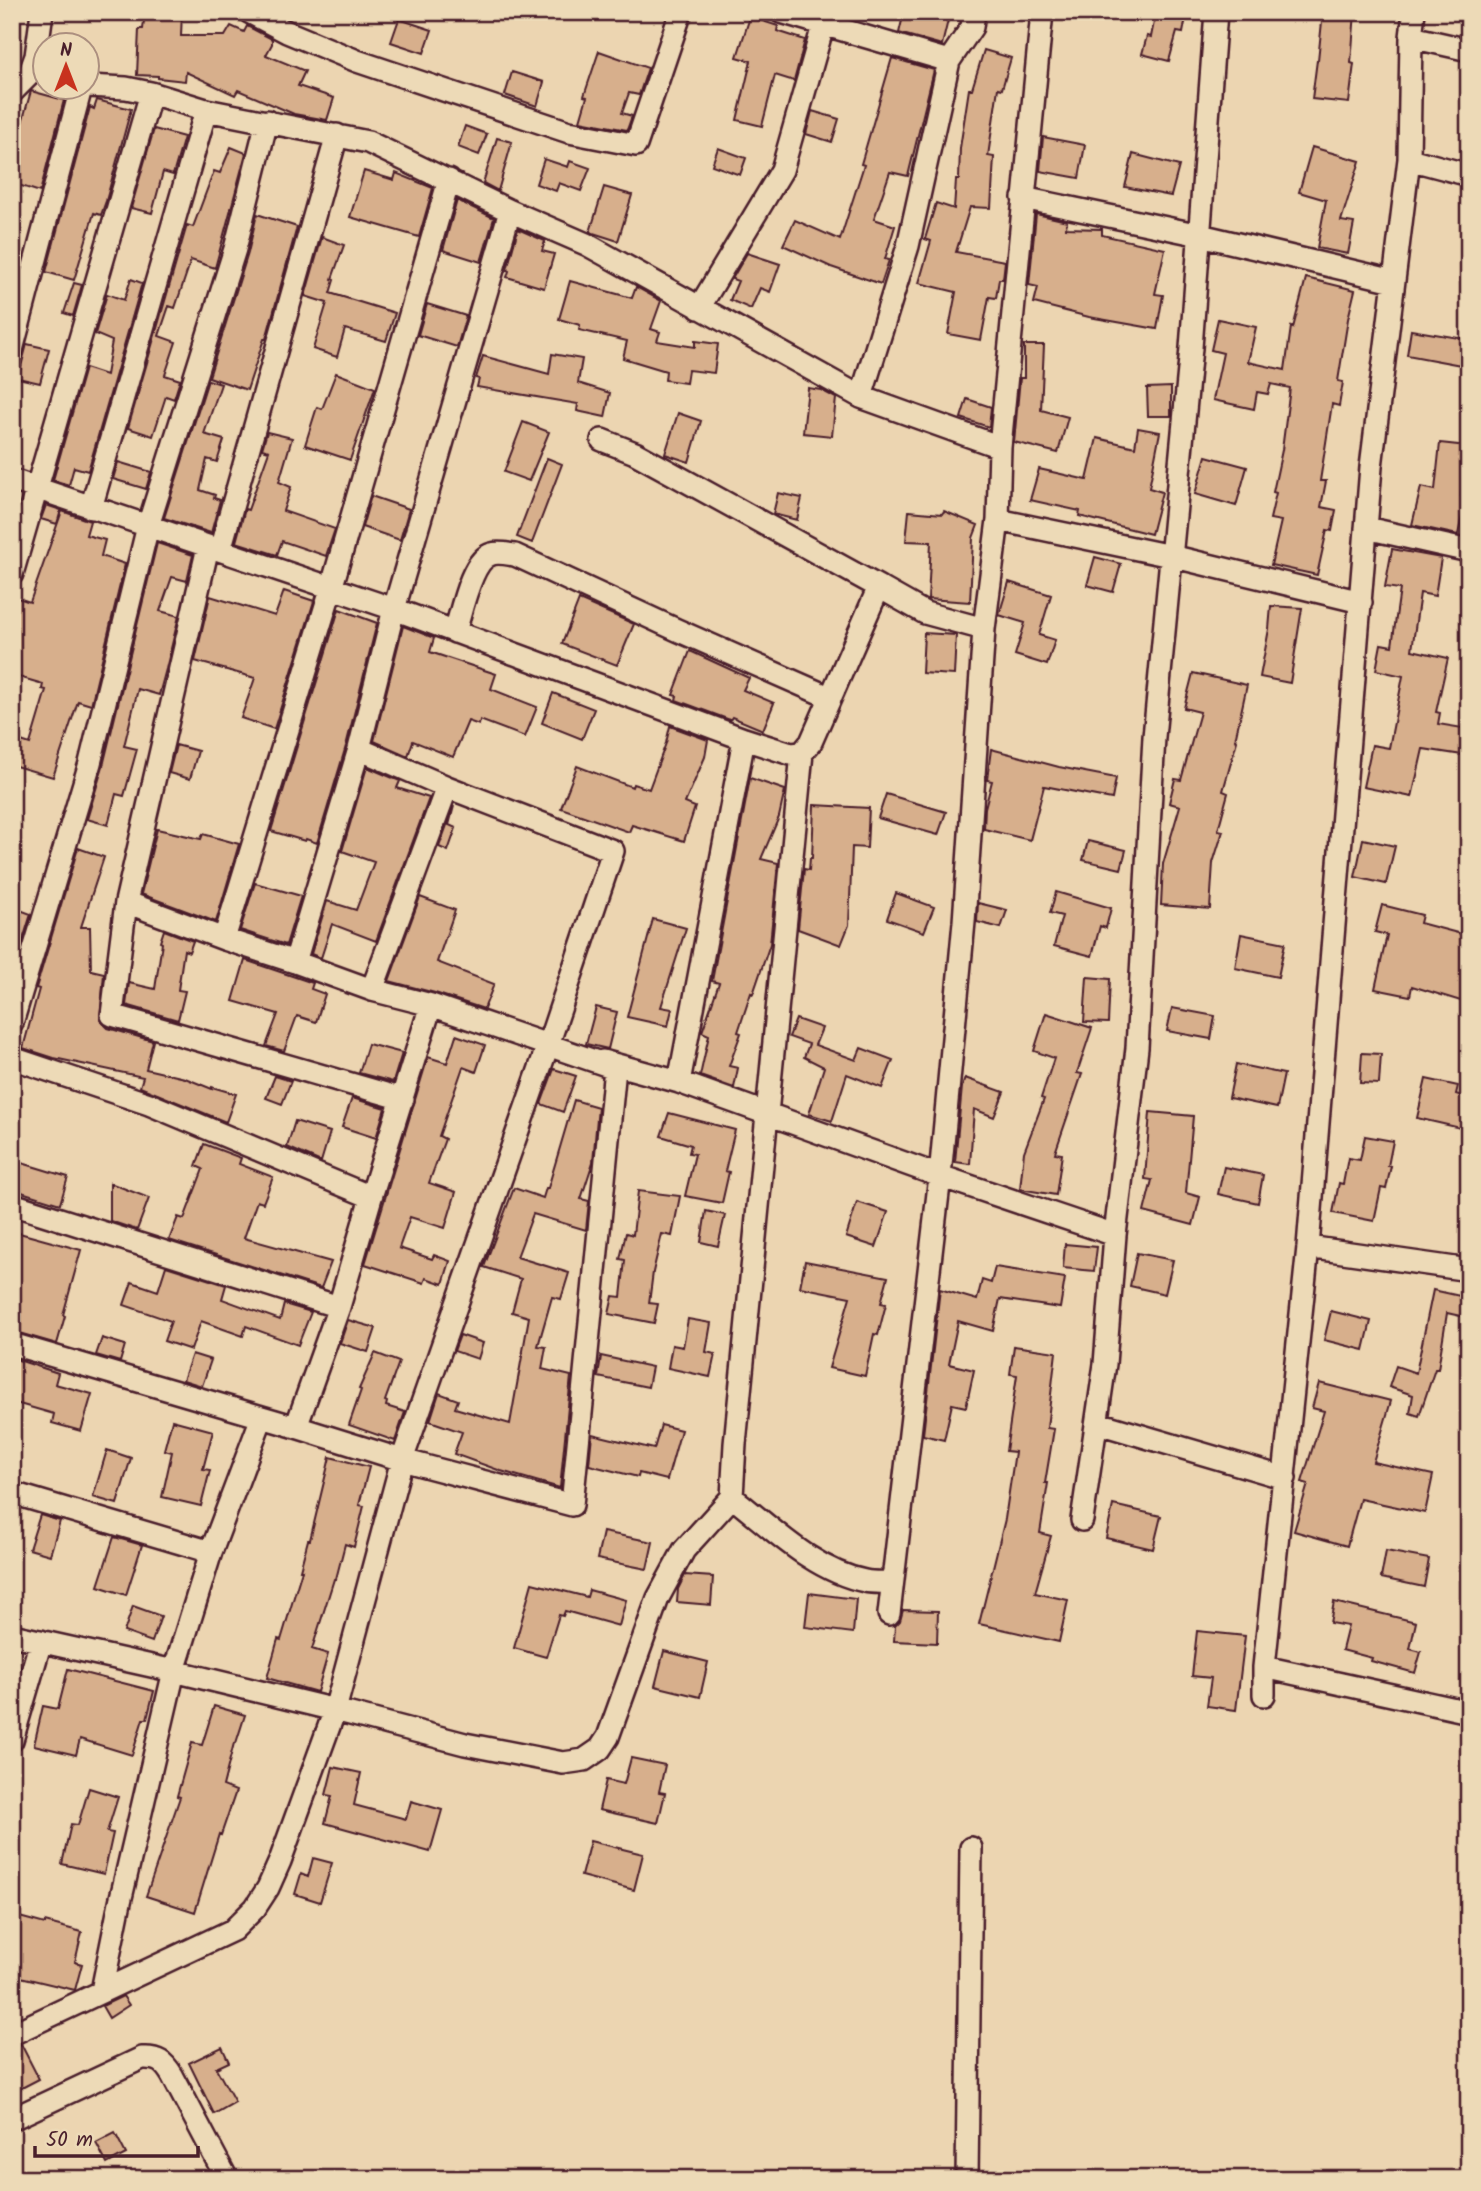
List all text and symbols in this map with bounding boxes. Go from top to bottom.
north arrow [32,32,102,102]
text: N [60,36,72,66]
scale bar [35,2114,198,2158]
text: 50 m [46,2124,93,2157]

